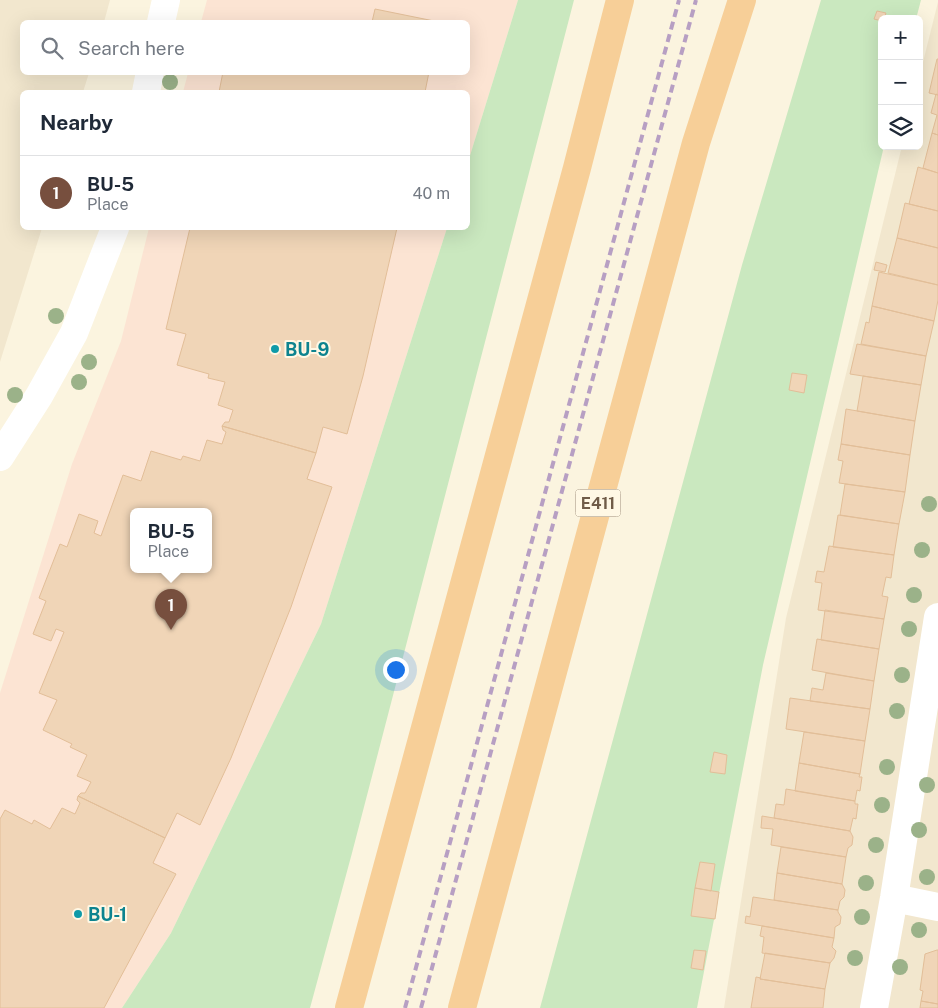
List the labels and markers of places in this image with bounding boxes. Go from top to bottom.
place label: BU-9 [285,339,329,360]
marker: BU-9 [269,343,281,355]
pin: 1 [155,589,187,630]
place label: BU-1 [88,904,127,925]
marker: BU-1 [72,908,84,920]

